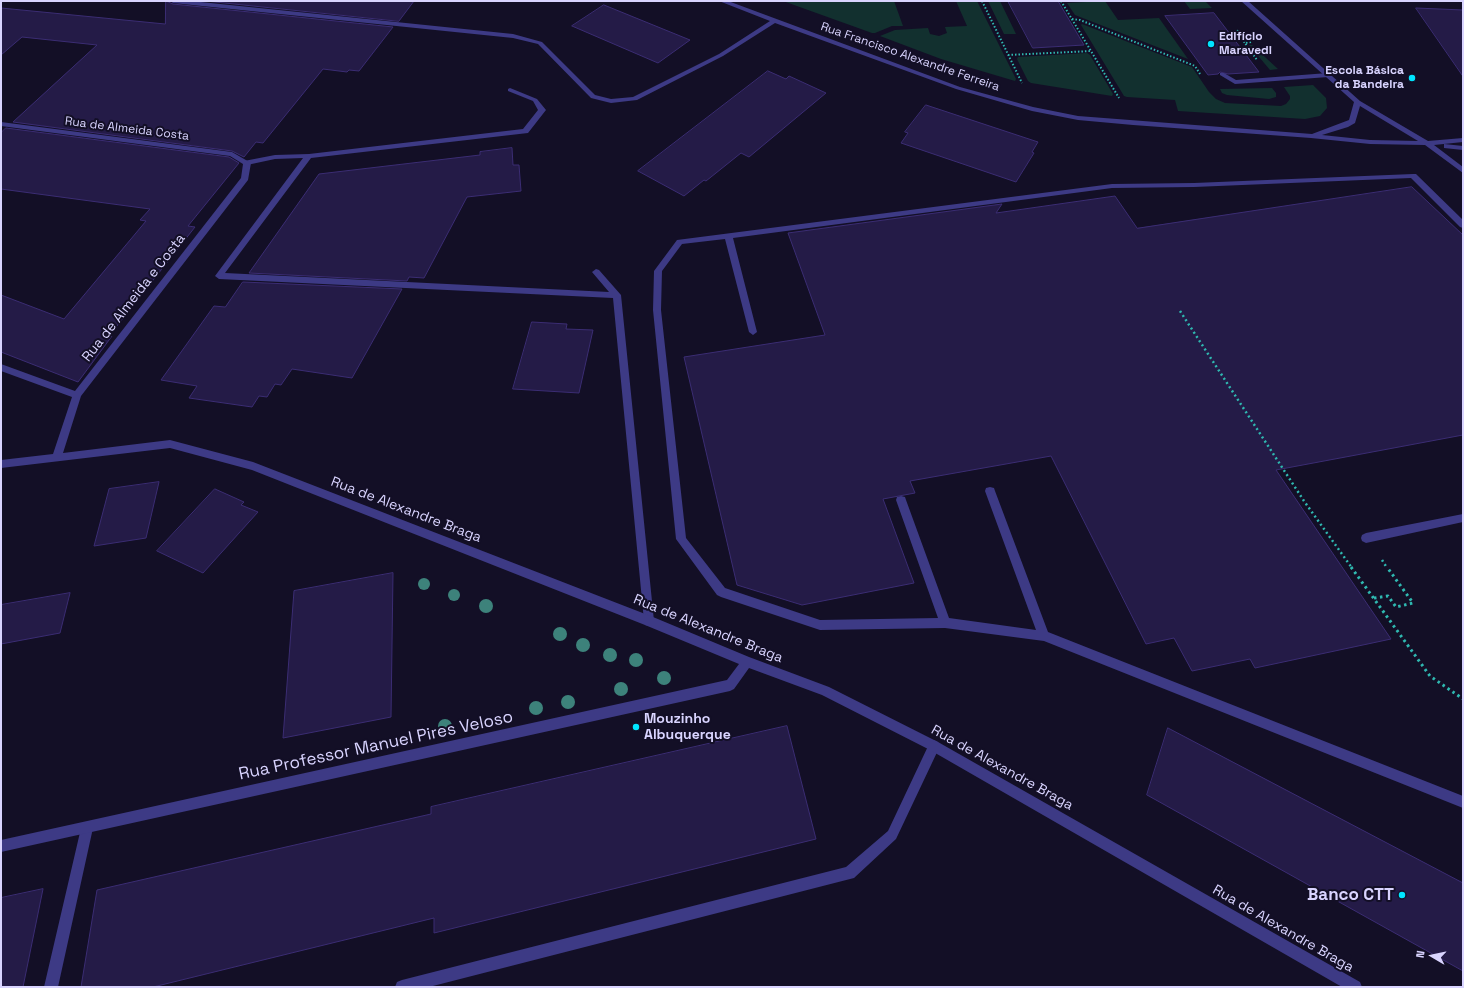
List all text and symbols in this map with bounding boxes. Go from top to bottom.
street label: Rua Francisco Alexandre Ferreira [819,20,1001,94]
place label: Edifício Maravedi [1219,30,1272,58]
marker: Edifício Maravedi [1206,39,1216,49]
place label: Escola Básica da Bandeira [1325,64,1404,92]
marker: Escola Básica da Bandeira [1407,73,1417,83]
street label: Rua de Almeida Costa [64,114,190,144]
street label: Rua de Almeida e Costa [79,231,189,365]
street label: Rua de Alexandre Braga [328,474,484,546]
street label: Rua de Alexandre Braga [631,591,785,667]
street label: Rua Professor Manuel Pires Veloso [237,707,515,785]
place label: Mouzinho Albuquerque [644,711,731,744]
marker: Mouzinho Albuquerque [631,722,641,732]
street label: Rua de Alexandre Braga [928,722,1076,814]
street label: Rua de Alexandre Braga [1210,882,1356,976]
place label: Banco CTT [1307,885,1394,905]
marker: Banco CTT [1397,890,1407,900]
north arrow [1412,936,1452,976]
text: N [1413,949,1428,959]

